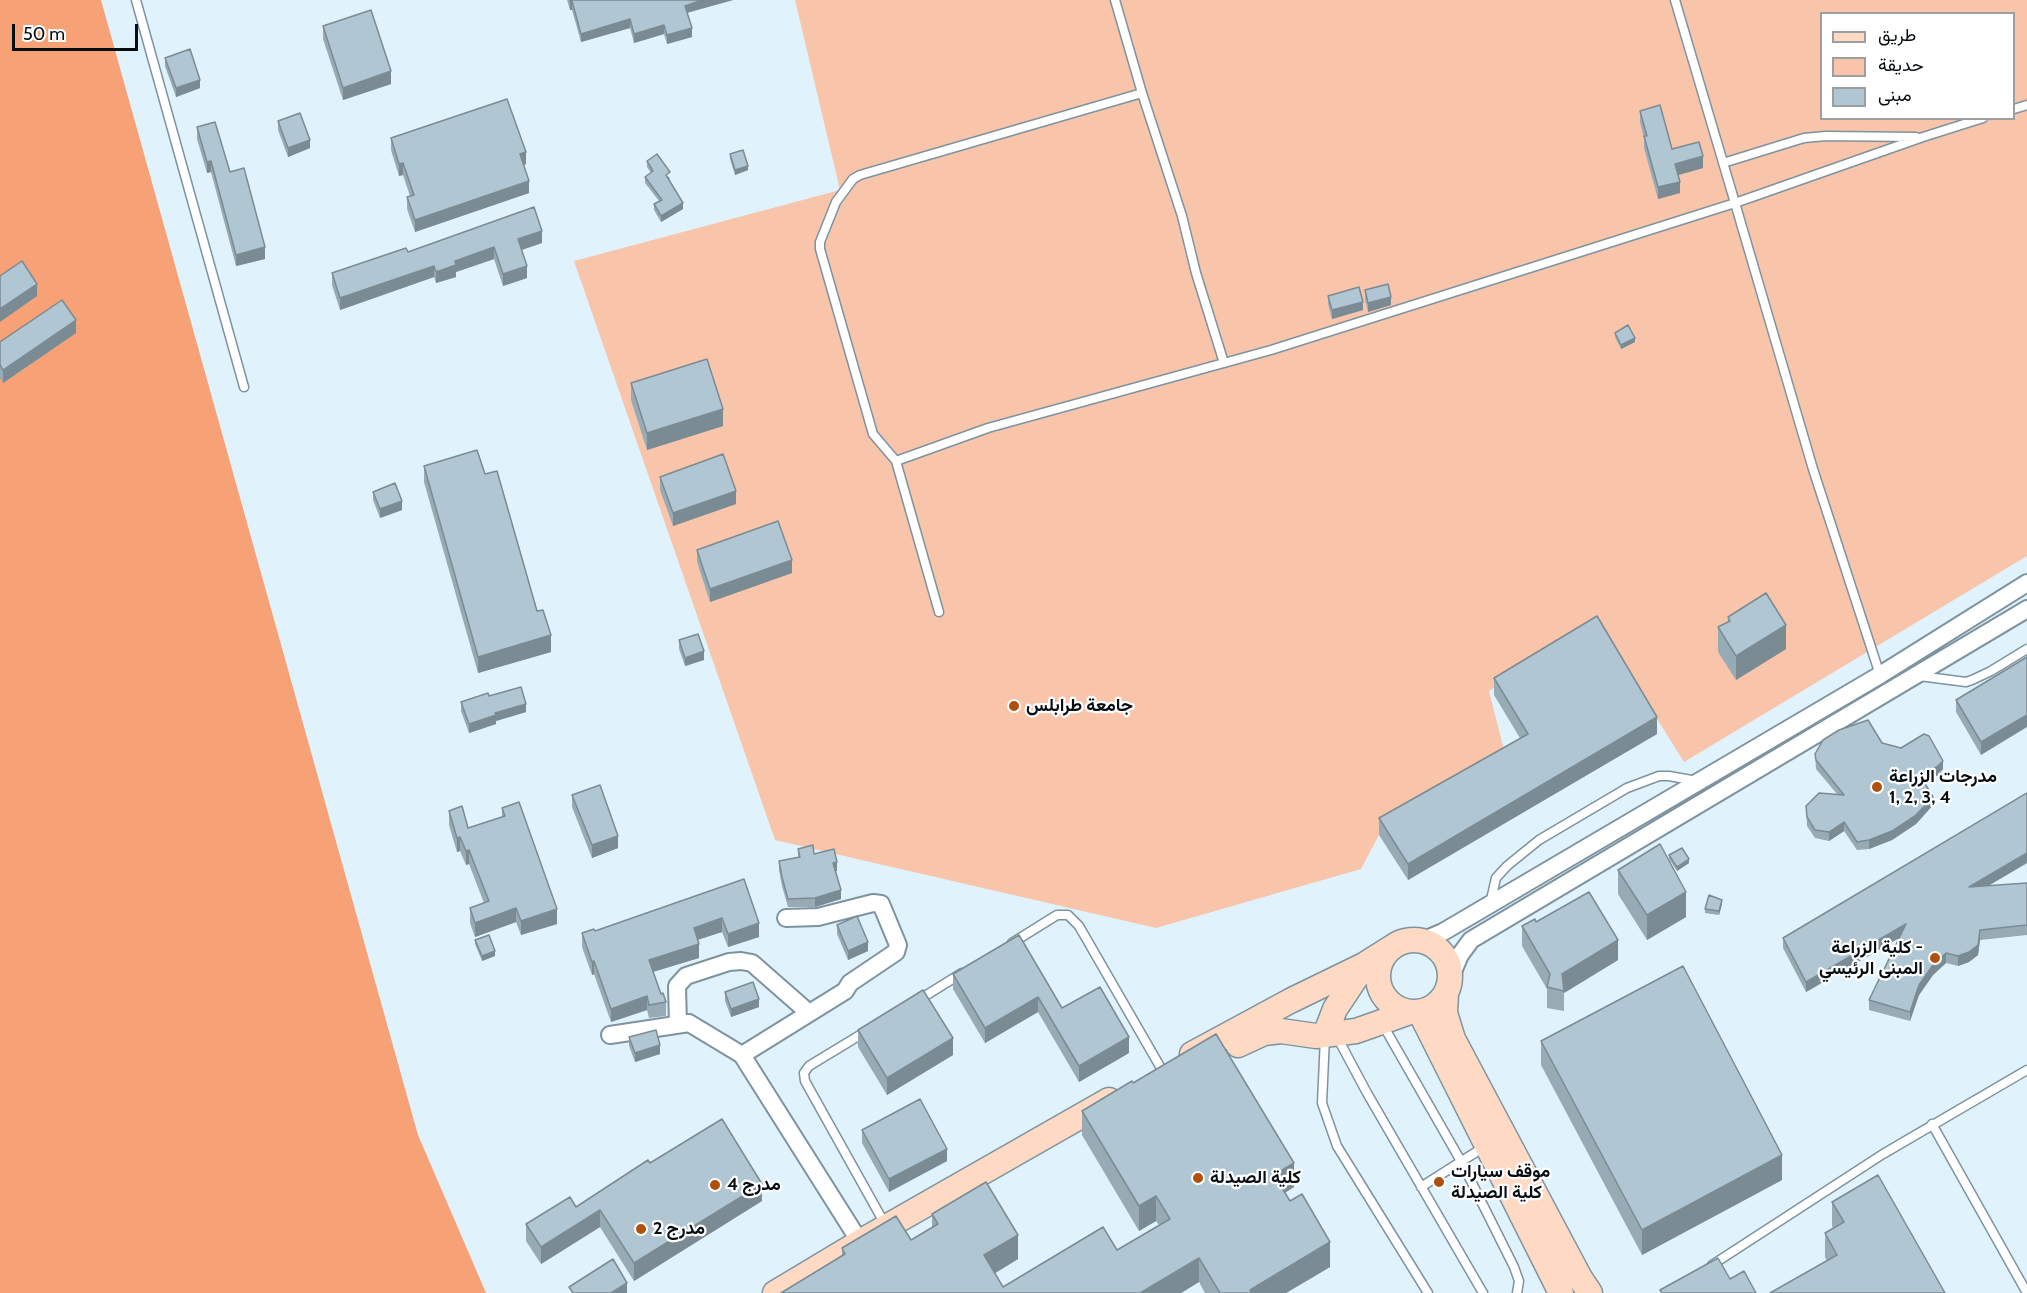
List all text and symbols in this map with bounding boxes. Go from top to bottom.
scale bar [15,12,141,50]
legend [1820,12,2015,120]
text: 50 m [23,23,65,45]
text: طريق [1878,24,1916,46]
text: حديقة [1878,54,1924,76]
text: مبنى [1878,84,1912,106]
place label: جامعة طرابلس [1026,695,1133,717]
marker: جامعة طرابلس [1007,699,1021,713]
place label: مدرجات الزراعة 1, 2, 3, 4 [1889,766,1997,808]
marker: مدرجات الزراعة 1, 2, 3, 4 [1870,780,1884,794]
place label: كلية الزراعة - المبنى الرئيسي [1819,937,1923,980]
marker: كلية الزراعة - المبنى الرئيسي [1928,951,1942,965]
place label: موقف سيارات كلية الصيدلة [1451,1161,1550,1204]
place label: كلية الصيدلة [1210,1167,1301,1189]
marker: كلية الصيدلة [1191,1171,1205,1185]
place label: مدرج 4 [727,1174,781,1196]
marker: موقف سيارات كلية الصيدلة [1432,1175,1446,1189]
marker: مدرج 4 [708,1178,722,1192]
place label: مدرج 2 [653,1218,705,1240]
marker: مدرج 2 [634,1222,648,1236]

